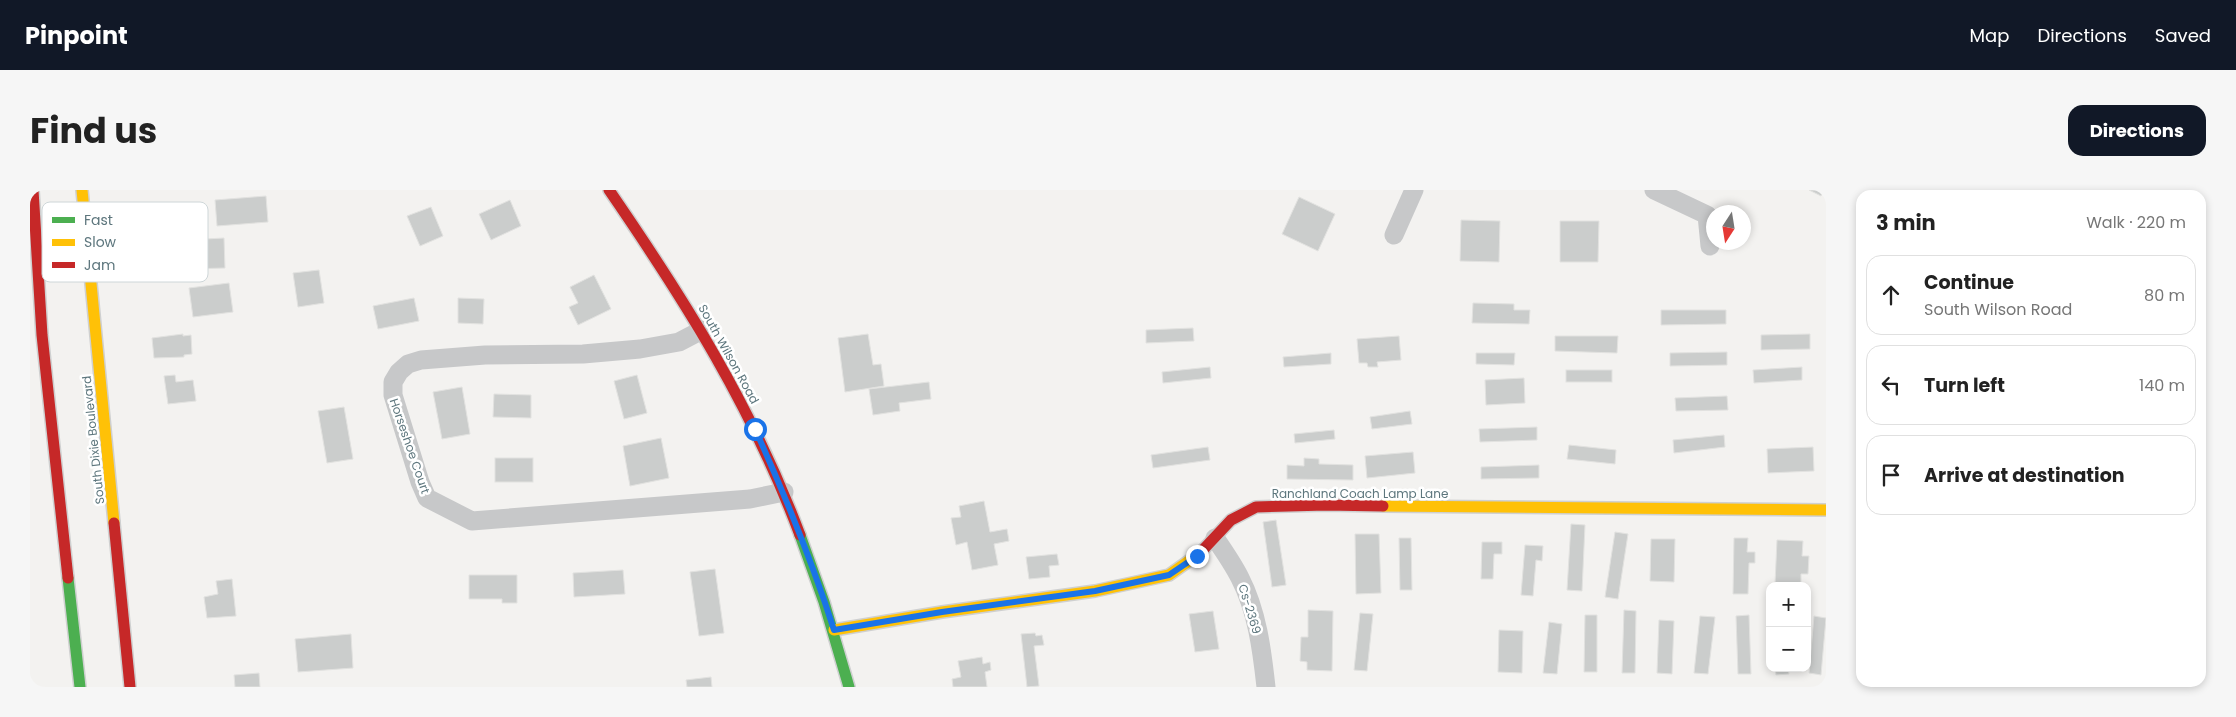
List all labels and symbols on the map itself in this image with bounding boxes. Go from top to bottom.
legend [42,202,208,282]
north arrow [1706,205,1751,250]
text: Fast [84,210,113,230]
text: Slow [84,232,117,252]
text: Jam [84,255,115,275]
street label: South Wilson Road [695,301,763,407]
street label: South Dixie Boulevard [78,375,108,505]
street label: Horseshoe Court [386,396,434,496]
route start [744,418,767,441]
street label: Ranchland Coach Lamp Lane [1272,485,1448,502]
route end [1186,545,1209,568]
street label: Cs-2369 [1234,582,1266,636]

